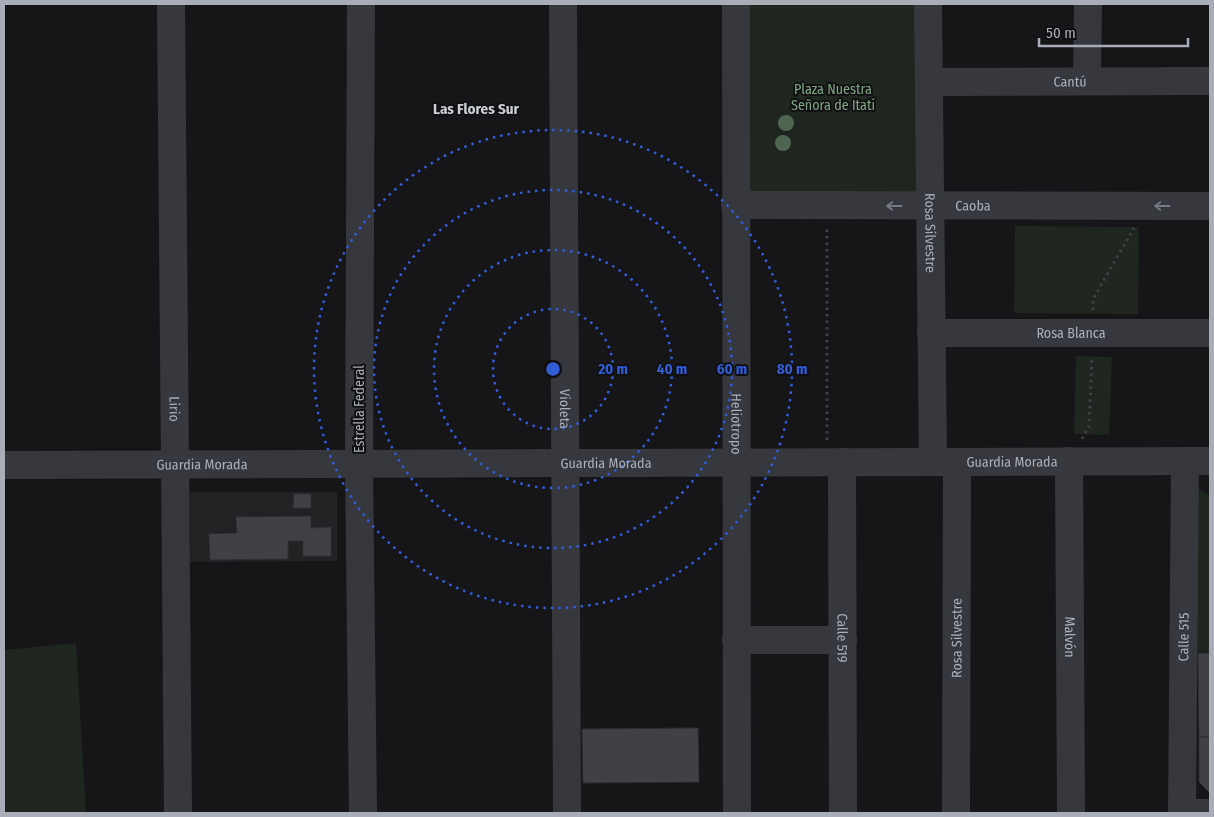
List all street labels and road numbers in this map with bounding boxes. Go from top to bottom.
street label: Cantú [1053,73,1087,91]
street label: Rosa Silvestre [921,193,939,273]
street label: Caoba [955,197,991,215]
street label: Rosa Blanca [1036,325,1106,342]
street label: Estrella Federal [351,365,368,453]
street label: Violeta [556,389,573,429]
street label: Heliotropo [727,393,745,455]
street label: Lirio [165,396,183,422]
street label: Guardia Morada [966,454,1058,471]
street label: Guardia Morada [560,455,652,472]
street label: Guardia Morada [156,456,248,473]
street label: Rosa Silvestre [948,598,966,678]
street label: Calle 515 [1175,612,1193,662]
street label: Calle 519 [833,613,851,663]
street label: Malvón [1061,616,1078,658]

